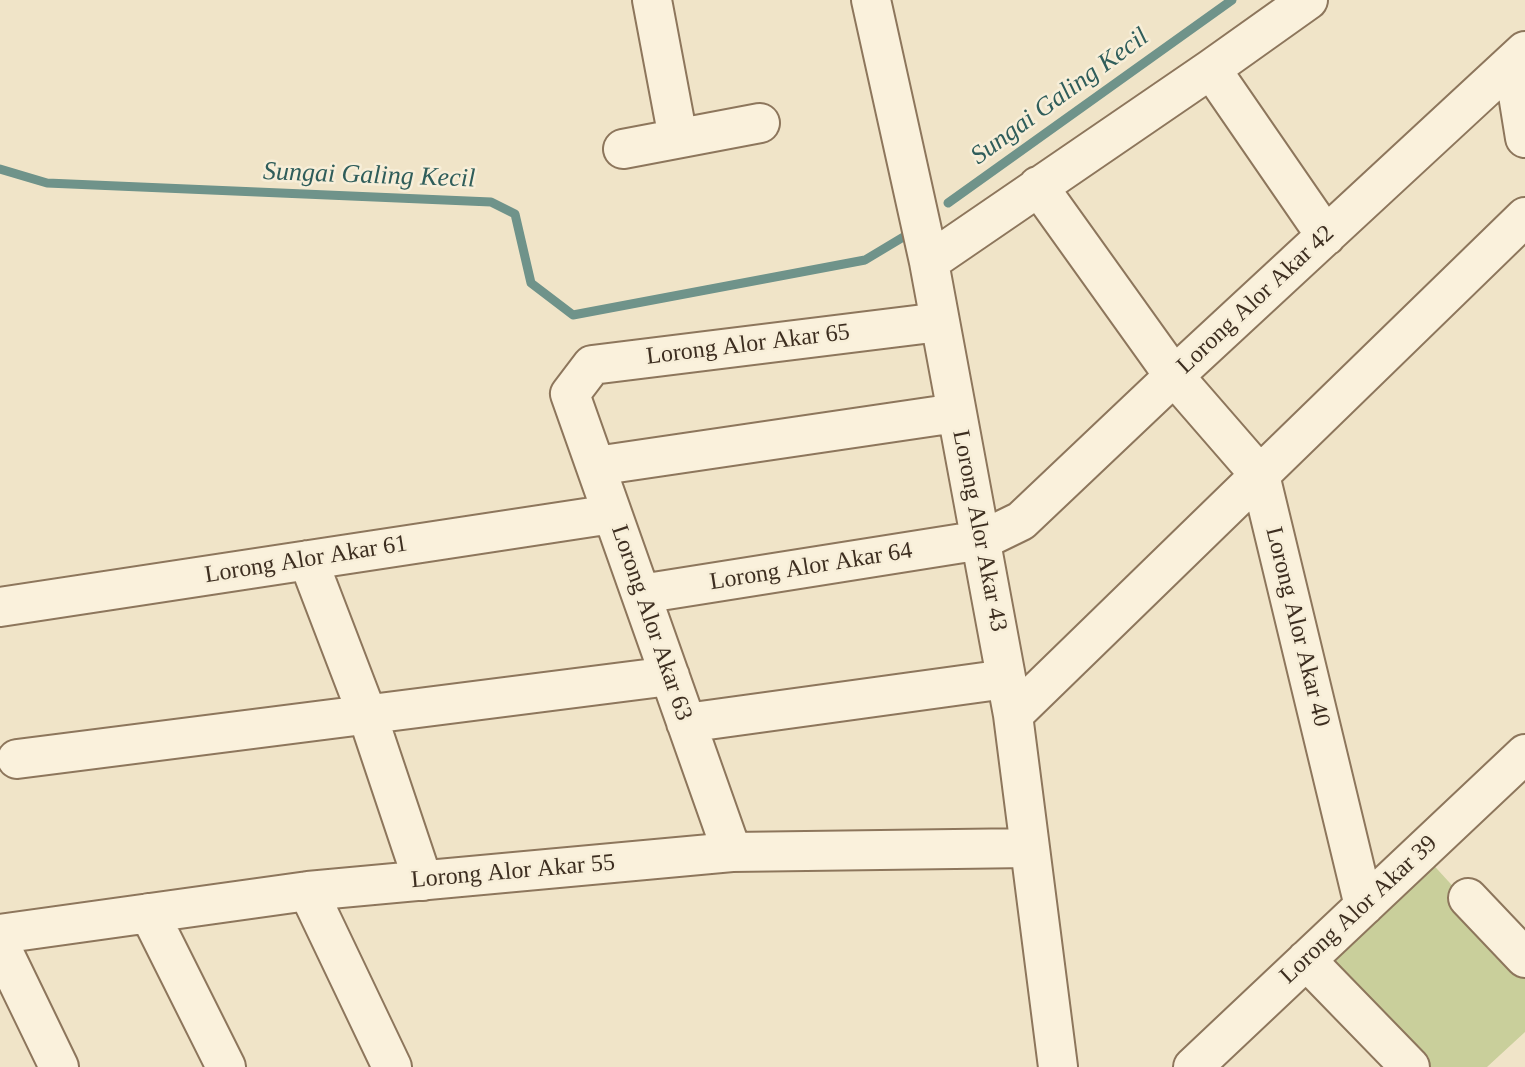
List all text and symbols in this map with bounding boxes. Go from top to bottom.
water label: Sungai Galing Kecil [965,22,1155,172]
water label: Sungai Galing Kecil [262,157,476,195]
street label: Lorong Alor Akar 42 [1171,220,1341,380]
street label: Lorong Alor Akar 65 [645,318,851,372]
street label: Lorong Alor Akar 43 [945,428,1013,634]
street label: Lorong Alor Akar 63 [604,522,698,724]
street label: Lorong Alor Akar 40 [1258,524,1336,730]
street label: Lorong Alor Akar 61 [203,530,409,590]
street label: Lorong Alor Akar 64 [708,537,914,597]
street label: Lorong Alor Akar 39 [1274,830,1444,990]
street label: Lorong Alor Akar 55 [410,849,616,895]

